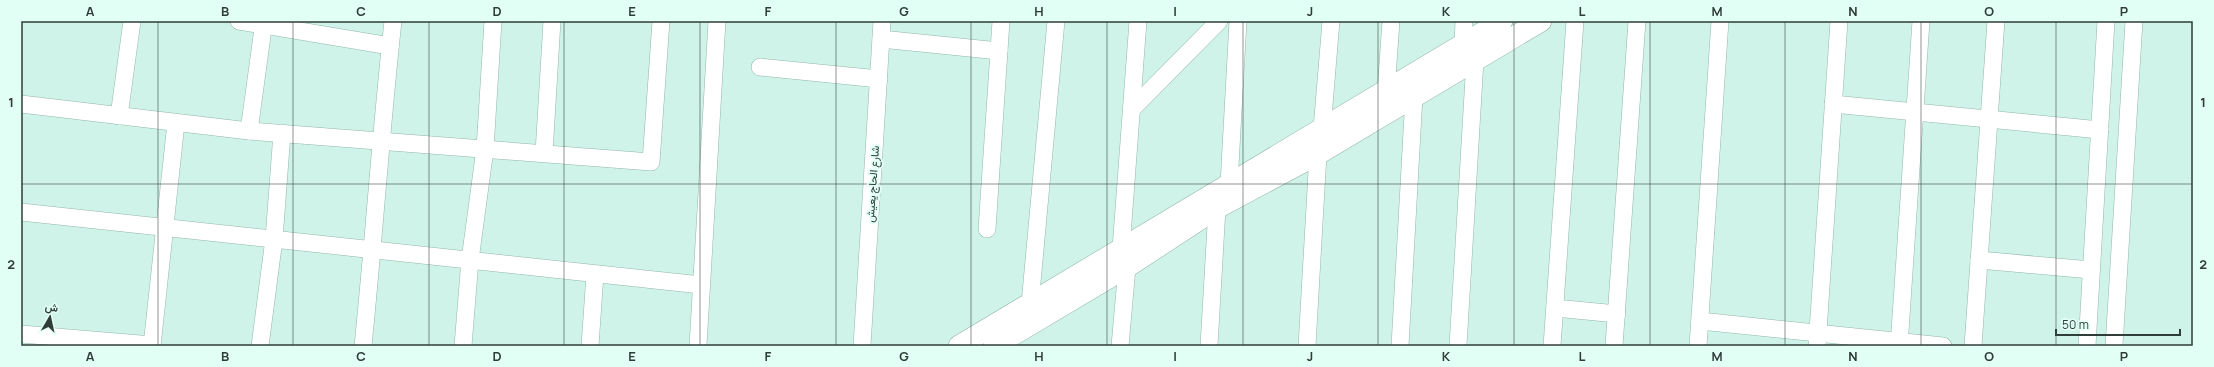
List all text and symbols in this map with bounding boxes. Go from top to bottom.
text: A [86,2,95,20]
text: B [221,2,229,20]
text: C [356,2,366,20]
text: D [492,2,502,20]
text: E [628,2,636,20]
text: F [765,2,772,20]
text: G [899,2,909,20]
text: H [1034,2,1044,20]
text: I [1173,2,1177,20]
text: J [1307,2,1313,20]
text: K [1442,2,1451,20]
text: L [1579,2,1586,20]
text: M [1711,2,1723,20]
text: N [1848,2,1858,20]
text: O [1984,2,1994,20]
text: P [2120,2,2128,20]
text: 1 [8,93,14,111]
text: 1 [2200,93,2206,111]
street label: شارع الحاج يعيش [862,145,883,223]
text: 2 [7,255,15,273]
text: 2 [2199,255,2207,273]
north arrow [30,297,70,337]
text: ش [44,298,59,315]
scale bar [2056,311,2180,337]
text: 50 m [2062,316,2089,333]
text: A [86,347,95,365]
text: B [221,347,229,365]
text: C [356,347,366,365]
text: D [492,347,502,365]
text: E [628,347,636,365]
text: F [765,347,772,365]
text: G [899,347,909,365]
text: H [1034,347,1044,365]
text: I [1173,347,1177,365]
text: J [1307,347,1313,365]
text: K [1442,347,1451,365]
text: L [1579,347,1586,365]
text: M [1711,347,1723,365]
text: N [1848,347,1858,365]
text: O [1984,347,1994,365]
text: P [2120,347,2128,365]

